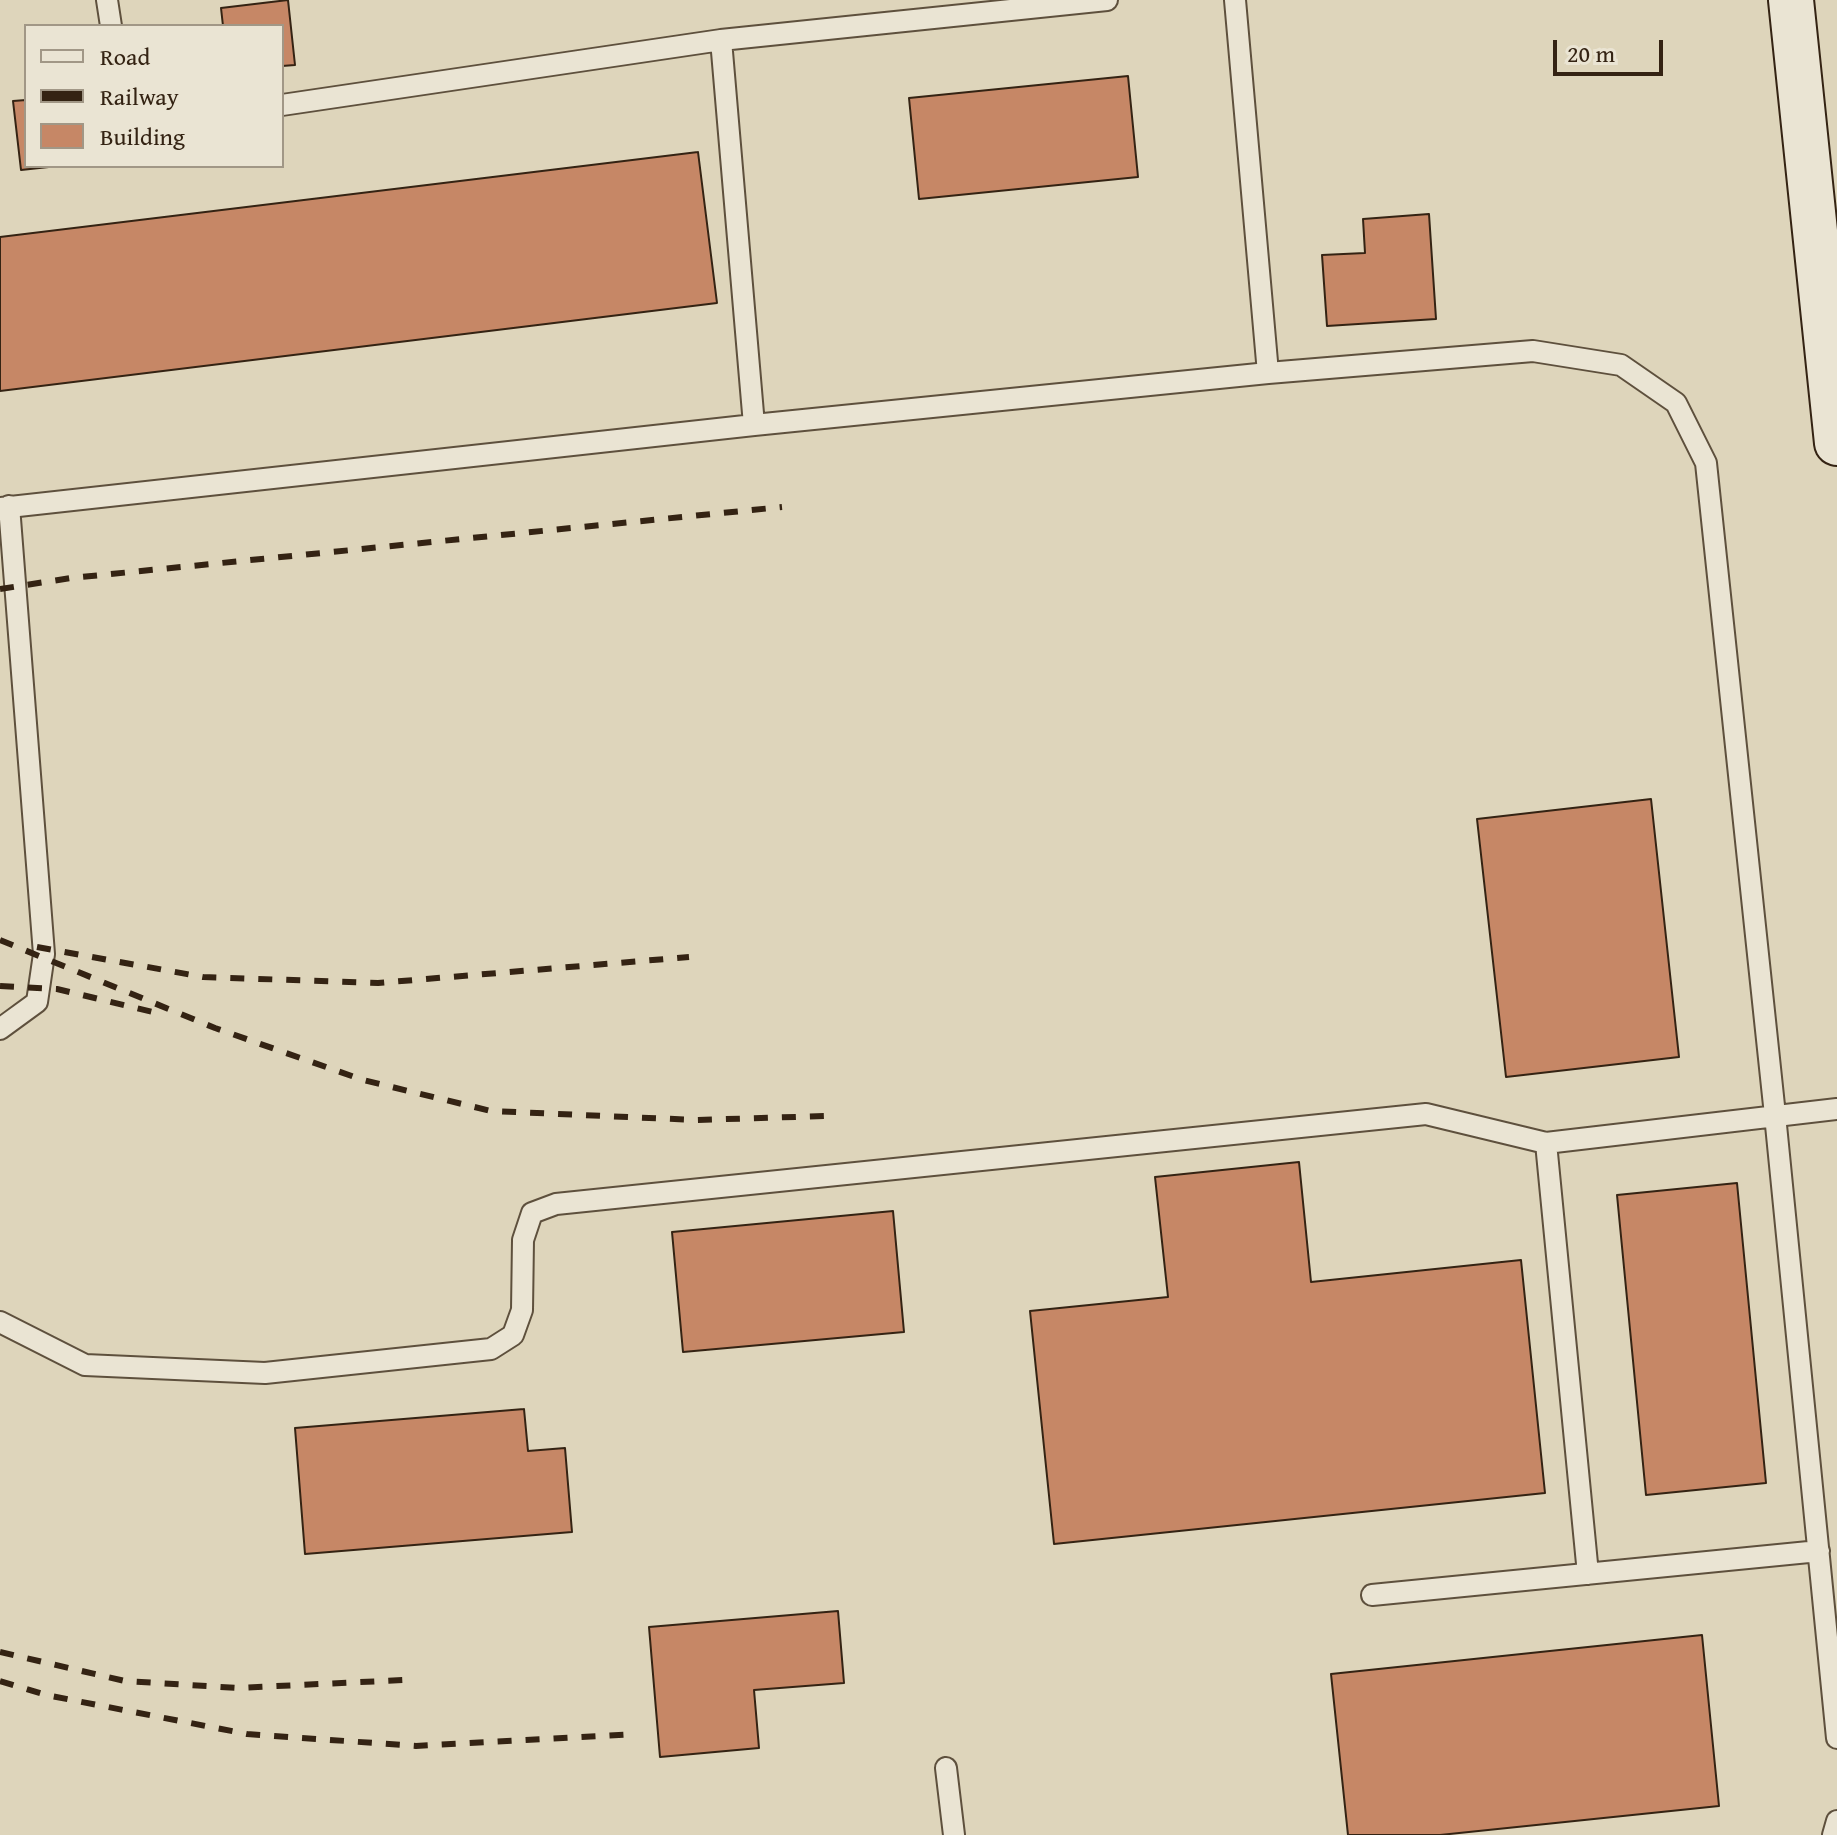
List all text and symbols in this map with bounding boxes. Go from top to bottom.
legend [24,24,284,168]
scale bar [1557,24,1667,74]
text: 20 m [1567,36,1615,71]
text: Road [100,39,150,74]
text: Railway [100,79,179,114]
text: Building [100,119,185,154]

